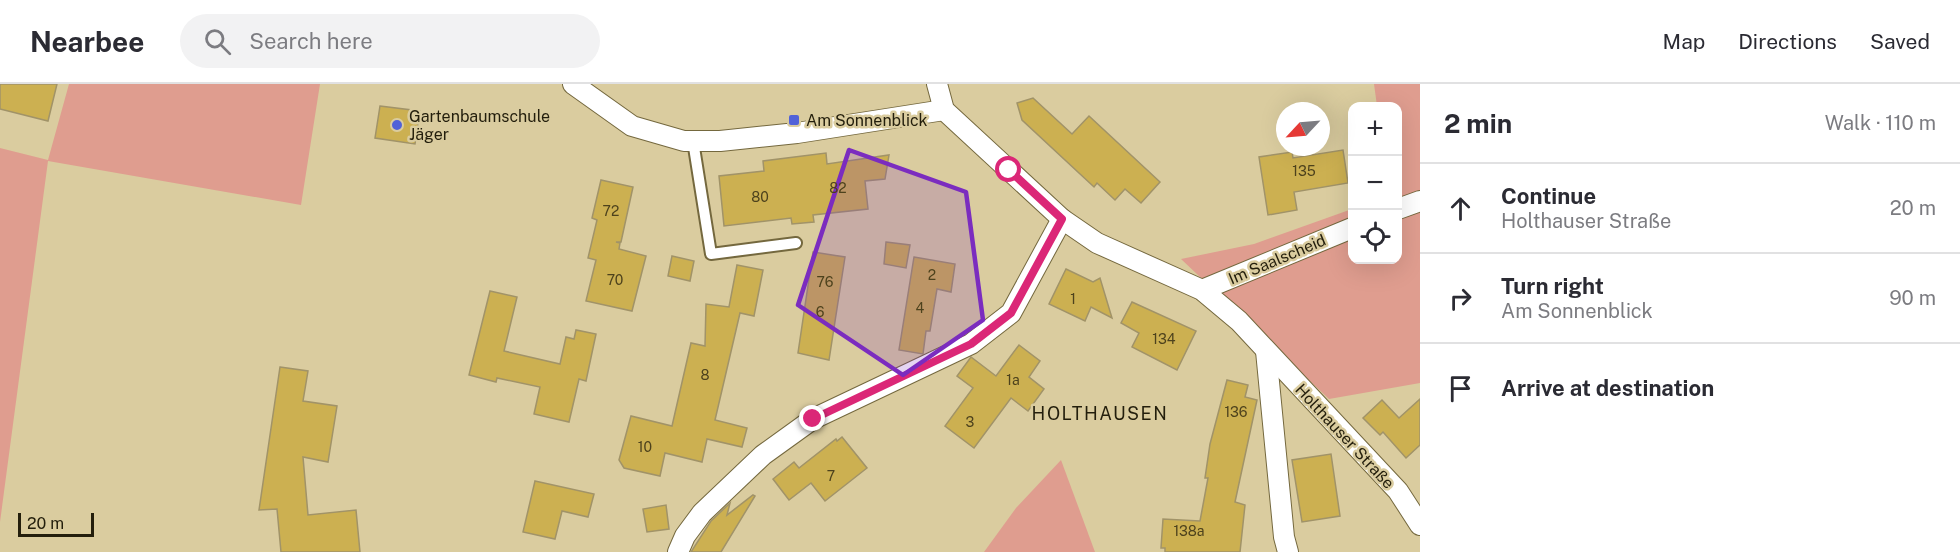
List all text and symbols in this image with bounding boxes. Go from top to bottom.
search box [180,14,600,68]
text: Nearbee [30,25,144,58]
icon: search [201,25,234,58]
text: Search here [249,28,373,54]
text: Map [1663,29,1705,54]
text: Directions [1738,29,1837,54]
text: Saved [1870,29,1930,54]
north arrow [1276,102,1330,156]
map controls [1348,102,1402,264]
button: + [1348,102,1402,156]
place label: Gartenbaumschule Jäger [409,107,550,144]
text: 2 min [1444,108,1512,139]
place label: Am Sonnenblick [806,111,927,130]
text: Walk · 110 m [1825,111,1936,135]
marker: Am Sonnenblick [787,113,801,127]
marker: Gartenbaumschule Jäger [390,118,404,132]
route start [995,156,1021,182]
button: − [1348,156,1402,210]
house number: 135 [1292,163,1316,179]
house number: 82 [829,180,847,196]
text: Continue [1501,183,1596,209]
house number: 80 [751,189,769,205]
icon: ahead [1444,192,1477,225]
text: 20 m [1890,196,1936,220]
house number: 72 [603,203,619,219]
text: Holthauser Straße [1501,209,1671,233]
button: locate [1348,210,1402,264]
street label: Im Saalscheid [1226,230,1329,288]
house number: 2 [928,267,936,283]
house number: 70 [607,272,623,288]
text: Turn right [1501,273,1604,299]
house number: 76 [817,274,834,290]
icon: right [1444,282,1477,315]
text: 90 m [1889,286,1936,310]
house number: 1 [1070,291,1076,307]
text: Am Sonnenblick [1501,299,1653,323]
house number: 4 [916,300,925,316]
house number: 6 [816,304,825,320]
house number: 134 [1152,331,1176,347]
house number: 8 [700,367,710,383]
house number: 1a [1006,372,1020,388]
icon: arrive [1444,372,1477,405]
text: Arrive at destination [1501,375,1714,401]
street label: Holthauser Straße [1291,380,1398,493]
district label: HOLTHAUSEN [1032,403,1168,424]
house number: 136 [1224,404,1248,420]
route end [799,405,825,431]
house number: 3 [966,414,975,430]
house number: 10 [638,439,652,455]
house number: 7 [827,468,835,484]
scale bar [18,510,94,538]
text: 20 m [27,514,64,533]
house number: 138a [1173,523,1205,539]

